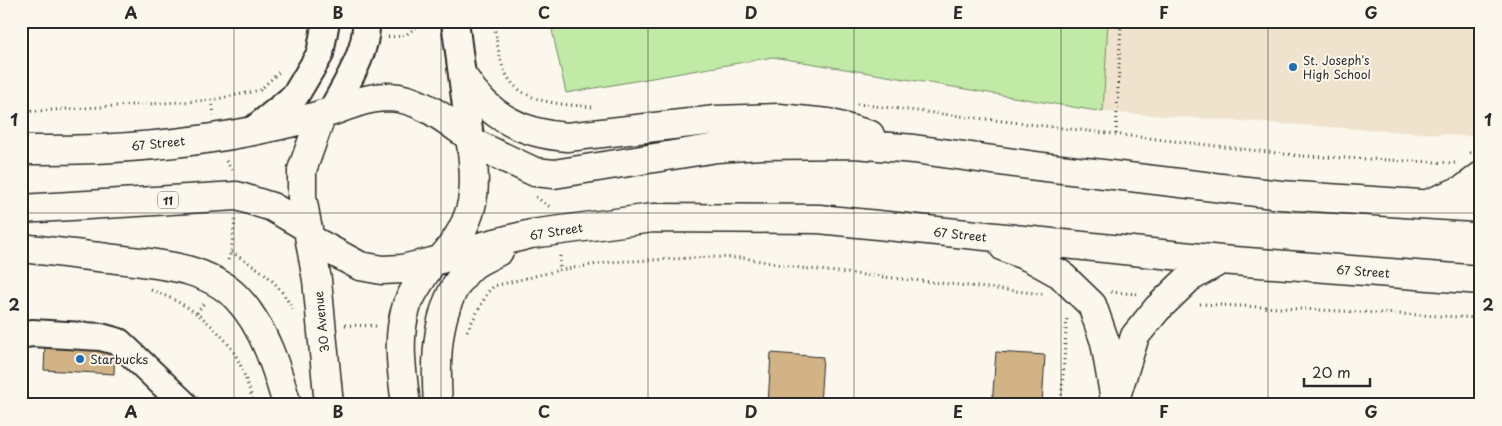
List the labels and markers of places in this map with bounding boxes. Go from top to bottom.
place label: St. Joseph's High School [1303,51,1371,83]
marker: St. Joseph's High School [1287,61,1299,73]
place label: Starbucks [90,350,149,368]
marker: Starbucks [74,353,86,365]

